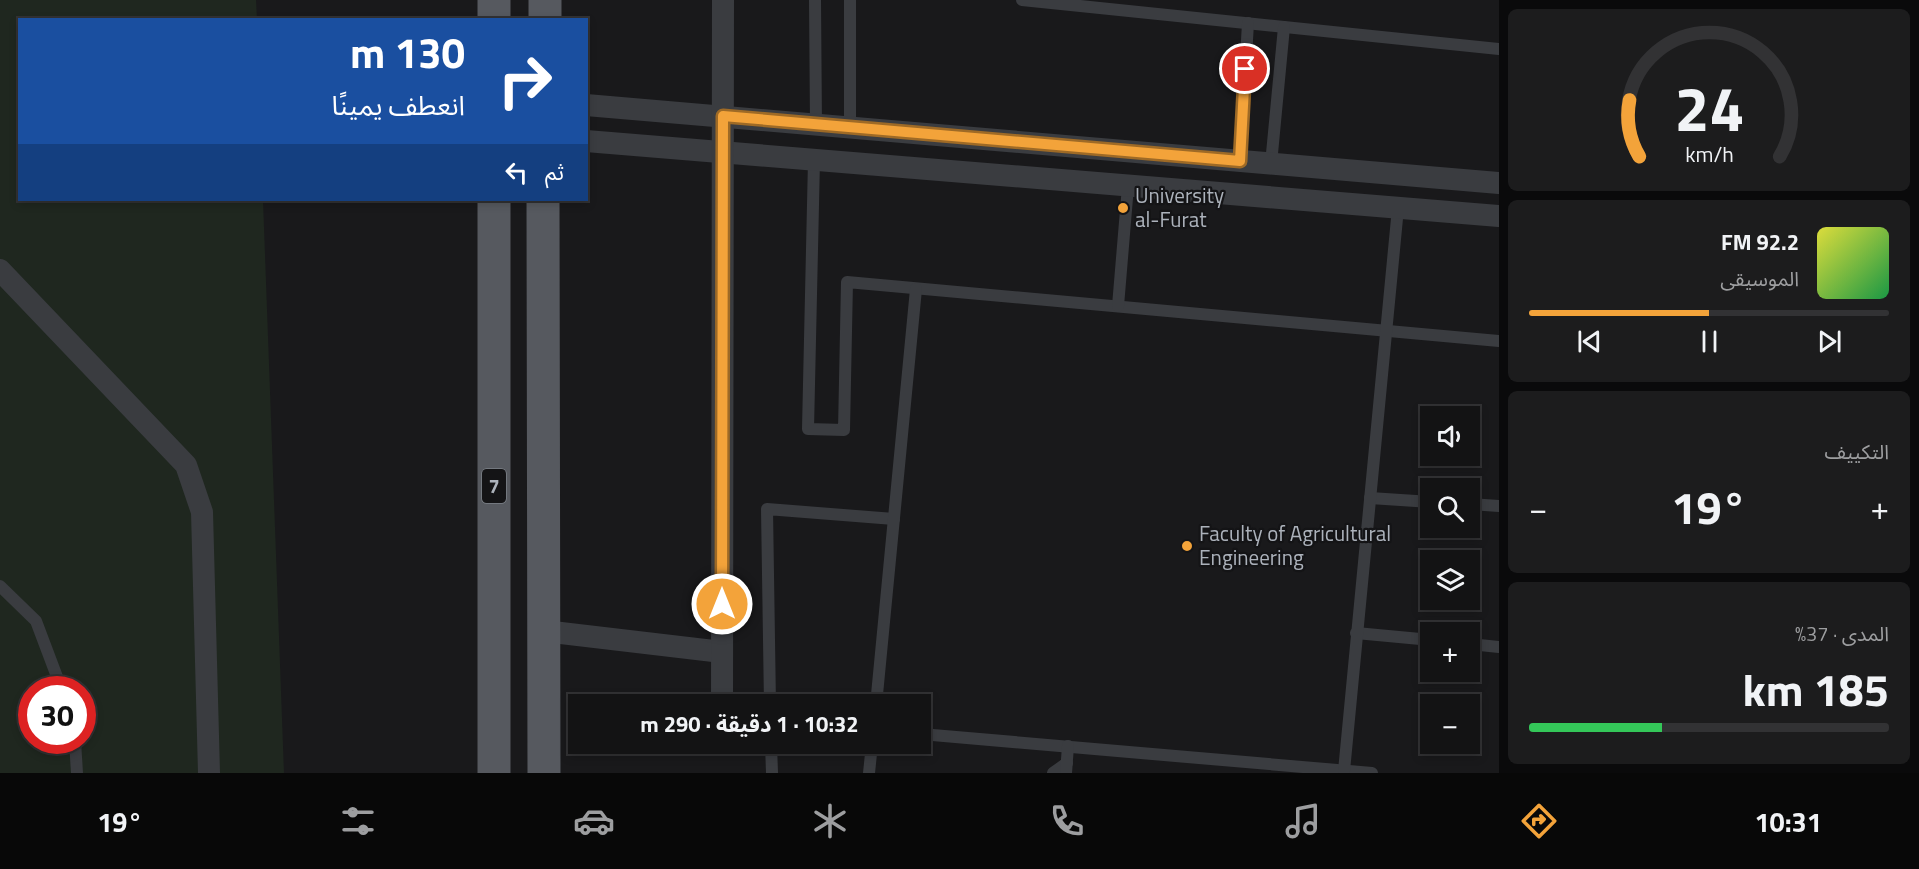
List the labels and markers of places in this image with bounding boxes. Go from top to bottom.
pin [1219,43,1270,94]
place label: University al-Furat [1135,179,1224,235]
marker: University al-Furat [1116,201,1130,215]
place label: Faculty of Agricultural Engineering [1199,517,1391,573]
marker: Faculty of Agricultural Engineering [1180,539,1194,553]

